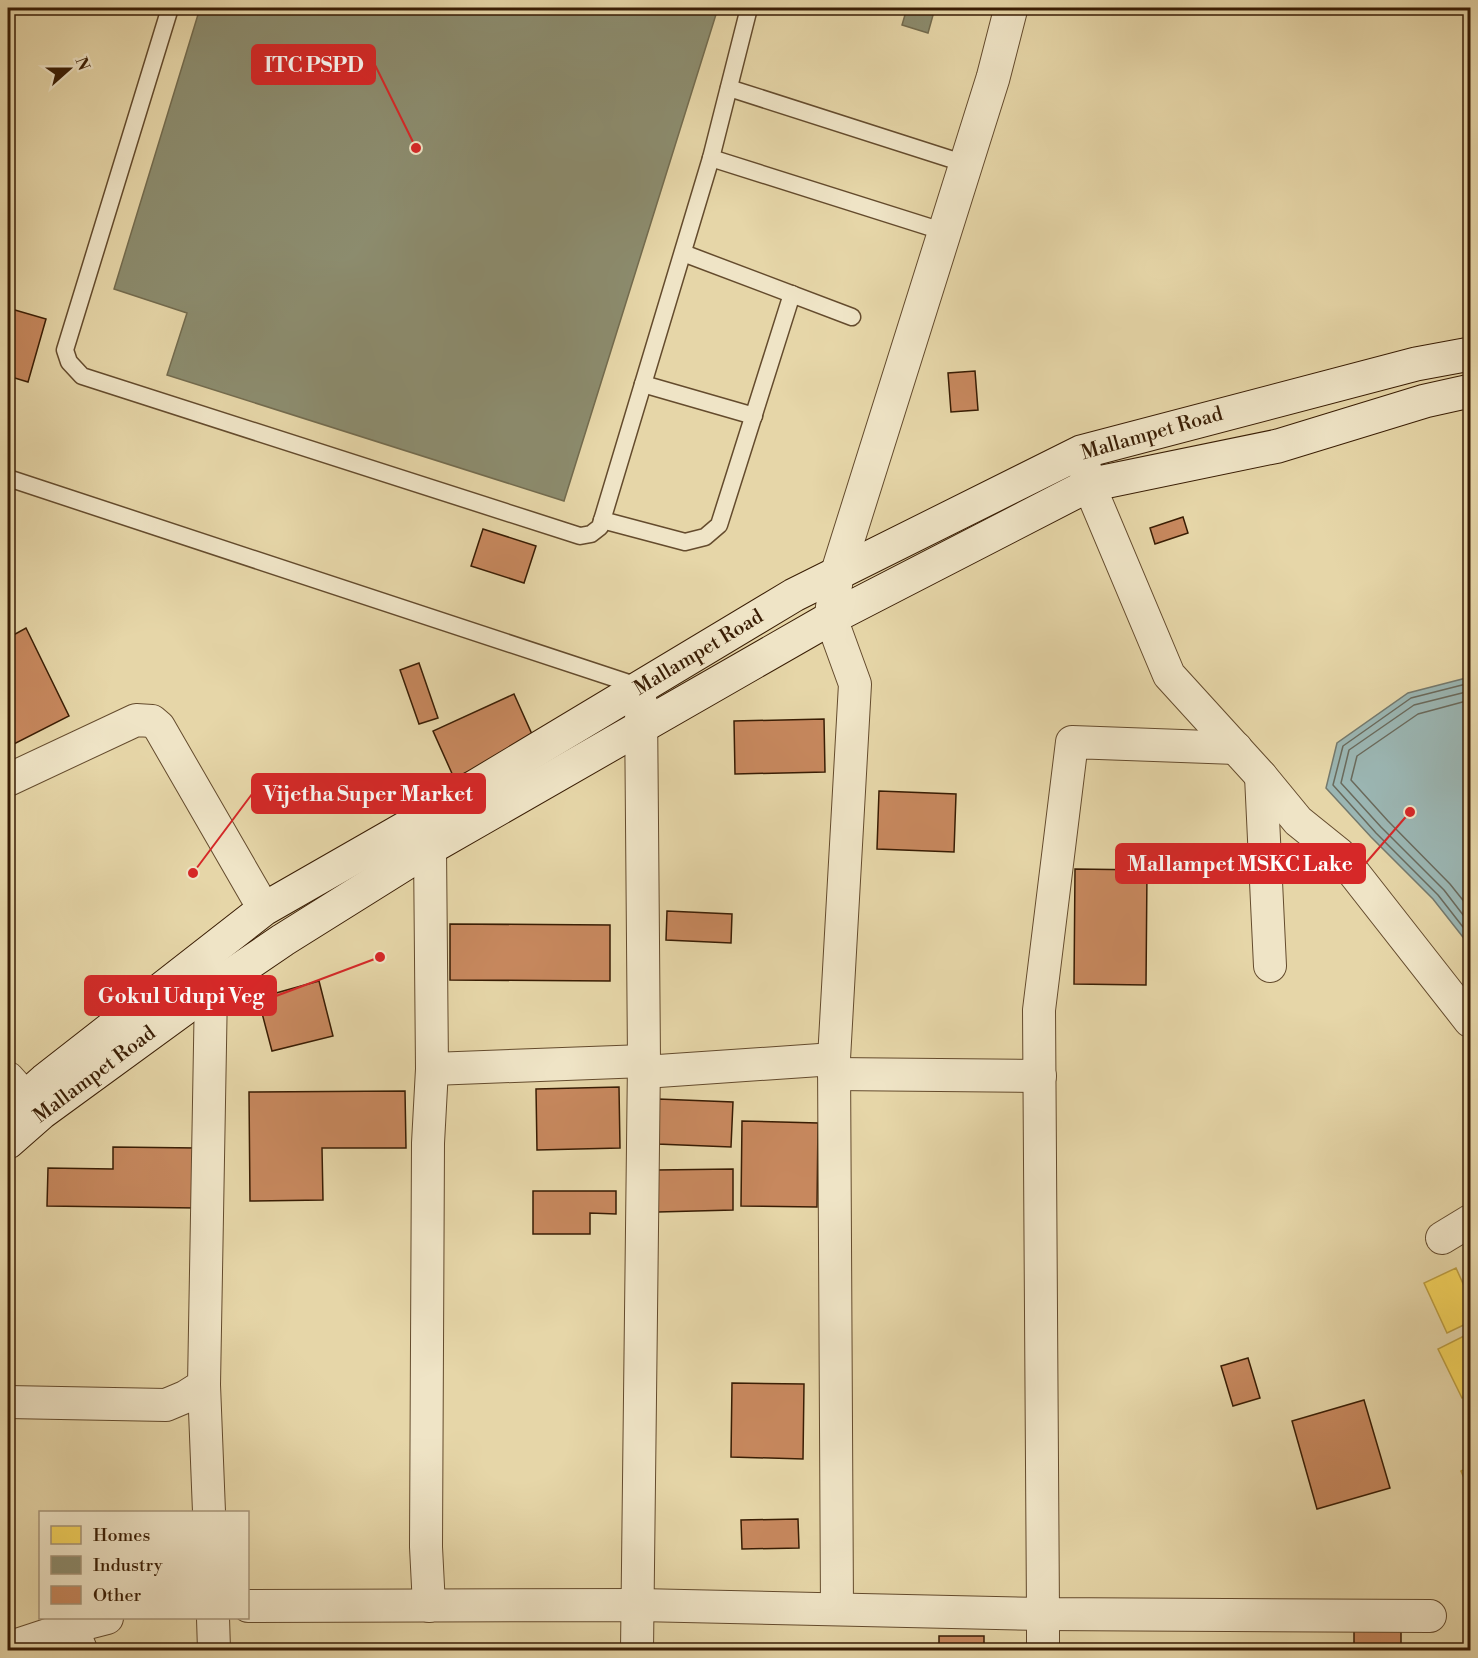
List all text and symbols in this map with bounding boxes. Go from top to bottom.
north arrow [39,39,99,99]
callout: ITC PSPD [252,45,375,84]
text: ITC PSPD [264,53,364,79]
text: N [70,54,94,74]
street label: Mallampet Road [1078,402,1226,466]
street label: Mallampet Road [630,604,769,701]
callout: Vijetha Super Market [252,774,485,813]
text: Vijetha Super Market [262,782,473,808]
callout: Mallampet MSKC Lake [1116,844,1365,883]
text: Mallampet MSKC Lake [1127,852,1353,878]
callout: Gokul Udupi Veg [85,976,276,1015]
text: Gokul Udupi Veg [98,984,265,1010]
street label: Mallampet Road [29,1021,162,1129]
legend [39,1511,249,1619]
text: Homes [93,1524,150,1547]
text: Industry [93,1554,163,1577]
text: Other [93,1584,141,1607]

